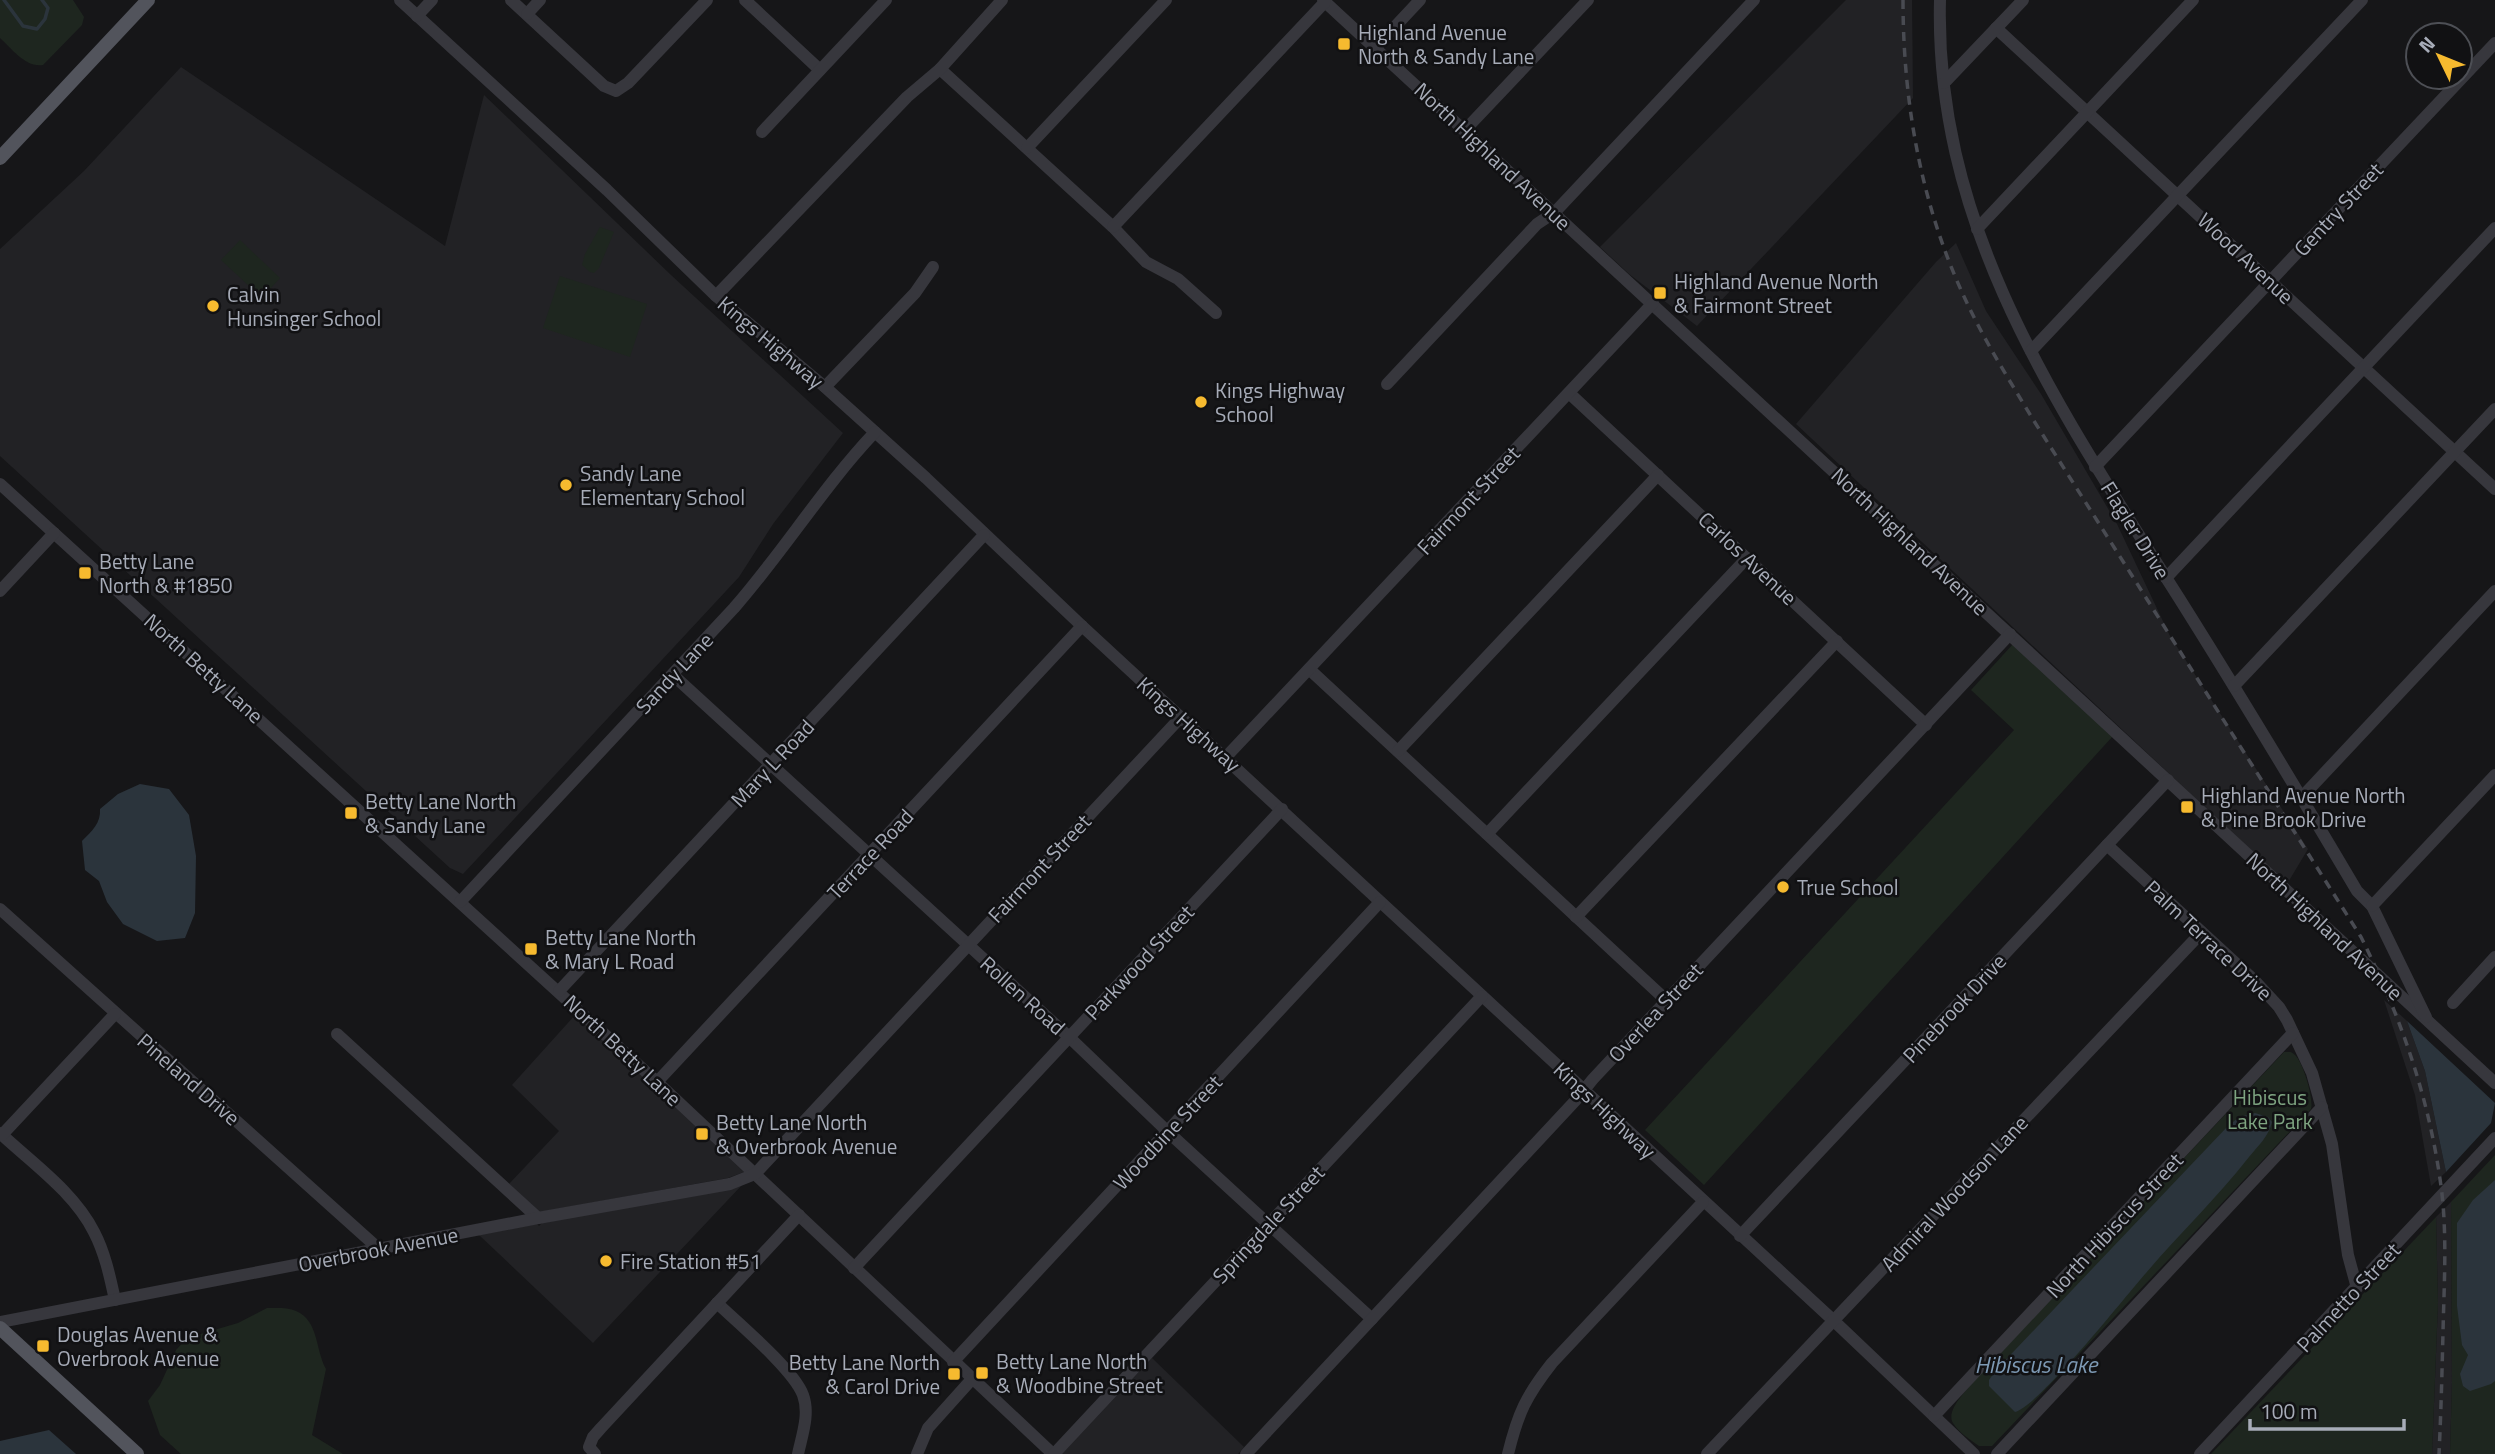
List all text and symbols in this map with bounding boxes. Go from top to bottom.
place label: Highland Avenue North & Sandy Lane [1358,16,1534,72]
north arrow [2404,21,2474,91]
text: N [2411,29,2441,59]
marker: Highland Avenue North & Sandy Lane [1336,36,1352,52]
street label: North Highland Avenue [1407,75,1579,237]
street label: Gentry Street [2286,154,2390,263]
street label: Wood Avenue [2191,205,2301,311]
place label: Highland Avenue North & Fairmont Street [1674,265,1879,321]
place label: Calvin Hunsinger School [227,278,381,334]
marker: Highland Avenue North & Fairmont Street [1652,285,1668,301]
street label: Kings Highway [711,288,831,396]
marker: Calvin Hunsinger School [205,298,221,314]
place label: Kings Highway School [1215,374,1345,430]
marker: Kings Highway School [1193,394,1209,410]
street label: Fairmont Street [1409,438,1527,562]
place label: Sandy Lane Elementary School [580,457,745,513]
street label: North Highland Avenue [1824,460,1996,622]
street label: Flagler Drive [2093,475,2179,585]
marker: Sandy Lane Elementary School [558,477,574,493]
street label: Carlos Avenue [1691,504,1805,612]
place label: Betty Lane North & #1850 [99,545,233,601]
marker: Betty Lane North & #1850 [77,565,93,581]
street label: North Betty Lane [137,606,271,730]
street label: Sandy Lane [628,625,720,721]
street label: Kings Highway [1130,669,1248,779]
street label: Mary L Road [723,712,821,814]
place label: Highland Avenue North & Pine Brook Drive [2201,779,2406,835]
place label: Betty Lane North & Sandy Lane [365,785,516,841]
marker: Highland Avenue North & Pine Brook Drive [2179,799,2195,815]
street label: Terrace Road [819,801,921,907]
marker: Betty Lane North & Sandy Lane [343,805,359,821]
street label: Fairmont Street [980,806,1098,930]
street label: North Highland Avenue [2239,845,2411,1007]
place label: True School [1797,871,1899,903]
street label: Palm Terrace Drive [2138,872,2280,1008]
marker: True School [1775,879,1791,895]
street label: Parkwood Street [1077,896,1202,1027]
place label: Betty Lane North & Mary L Road [545,921,696,977]
marker: Betty Lane North & Mary L Road [523,941,539,957]
street label: Pinebrook Drive [1895,946,2013,1070]
street label: Rollen Road [973,948,1073,1042]
street label: Overlea Street [1600,954,1710,1069]
street label: North Betty Lane [557,987,689,1113]
street label: Pineland Drive [130,1025,248,1133]
street label: Kings Highway [1546,1054,1664,1166]
street label: Woodbine Street [1105,1067,1230,1197]
park label: Hibiscus Lake Park [2227,1081,2313,1137]
place label: Betty Lane North & Overbrook Avenue [716,1106,897,1162]
street label: Admiral Woodson Lane [1873,1108,2035,1278]
marker: Betty Lane North & Overbrook Avenue [694,1126,710,1142]
street label: North Hibiscus Street [2038,1145,2190,1305]
street label: Springdale Street [1204,1157,1332,1291]
street label: Overbrook Avenue [295,1218,461,1280]
street label: Palmetto Street [2288,1234,2408,1359]
place label: Fire Station #51 [620,1245,761,1277]
marker: Fire Station #51 [598,1253,614,1269]
place label: Douglas Avenue & Overbrook Avenue [57,1318,219,1374]
marker: Douglas Avenue & Overbrook Avenue [35,1338,51,1354]
place label: Betty Lane North & Woodbine Street [996,1345,1163,1401]
place label: Betty Lane North & Carol Drive [789,1346,940,1402]
water label: Hibiscus Lake [1975,1347,2099,1382]
marker: Betty Lane North & Woodbine Street [974,1365,990,1381]
marker: Betty Lane North & Carol Drive [946,1366,962,1382]
scale bar [2250,1388,2404,1432]
text: 100 m [2260,1395,2317,1427]

